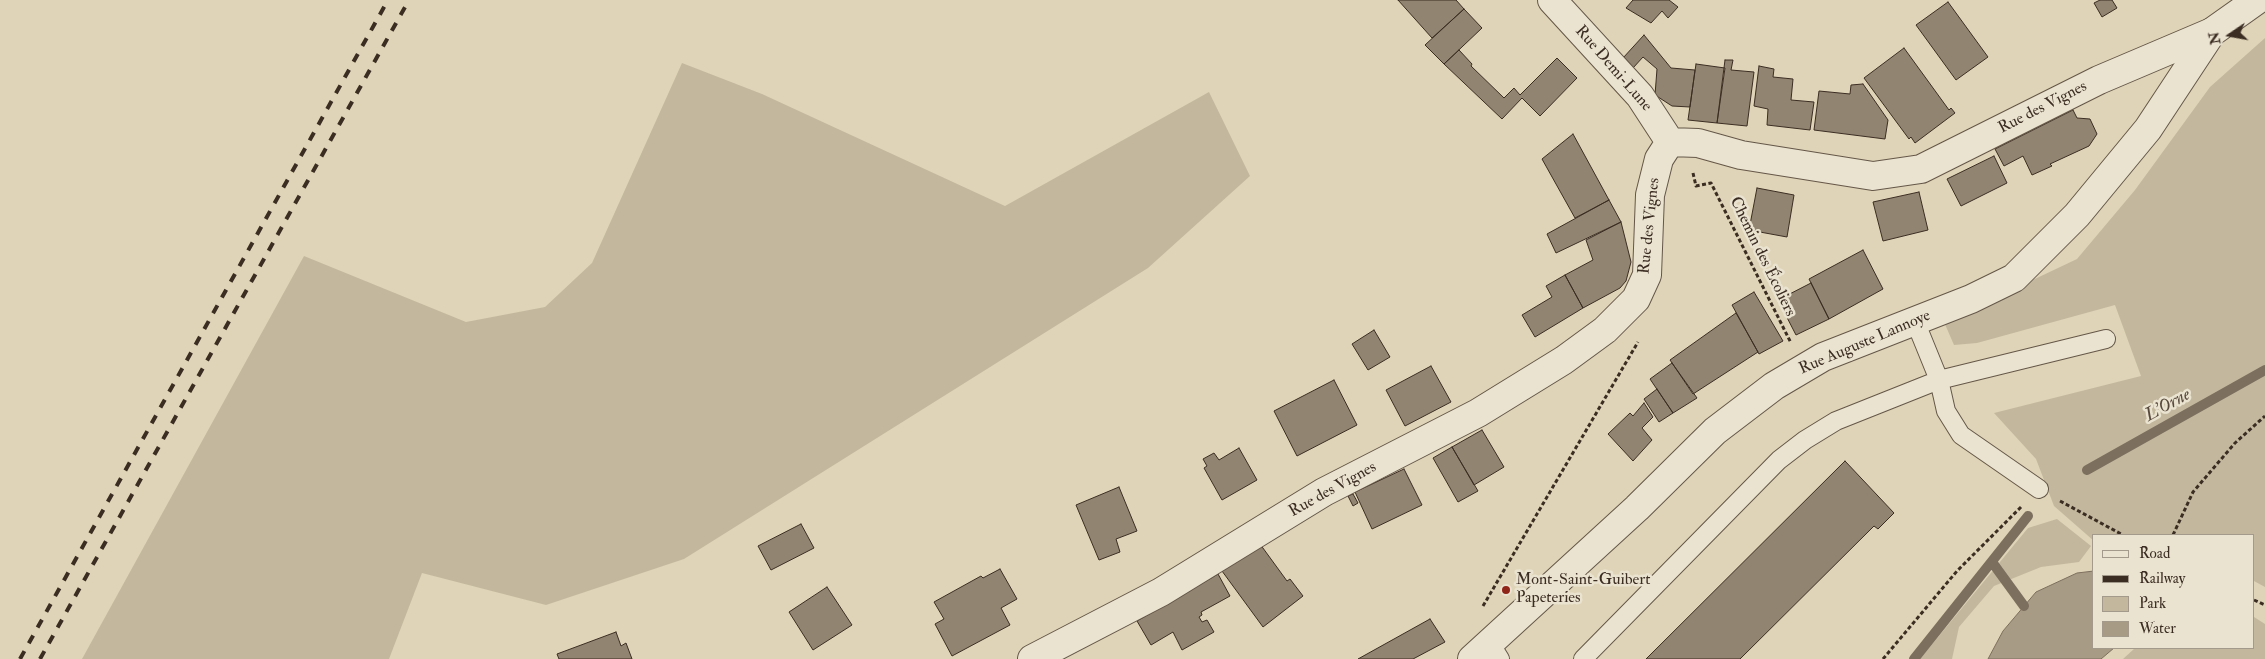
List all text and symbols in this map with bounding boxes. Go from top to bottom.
north arrow [2205,10,2255,60]
street label: Rue Demi-Lune [1570,22,1656,116]
text: N [2205,30,2224,46]
street label: Rue des Vignes [1995,77,2091,139]
street label: Rue des Vignes [1635,177,1665,275]
street label: Chemin des Écoliers [1725,194,1799,320]
street label: Rue Auguste Lannoye [1796,307,1934,379]
water label: L'Orne [2141,385,2195,427]
street label: Rue des Vignes [1286,458,1380,522]
legend [2092,534,2255,649]
text: Road [2139,544,2170,563]
text: Railway [2139,569,2185,588]
place label: Mont-Saint-Guibert Papeteries [1516,571,1650,609]
marker: Mont-Saint-Guibert Papeteries [1500,584,1512,596]
text: Park [2139,594,2166,613]
text: Water [2139,619,2176,638]

